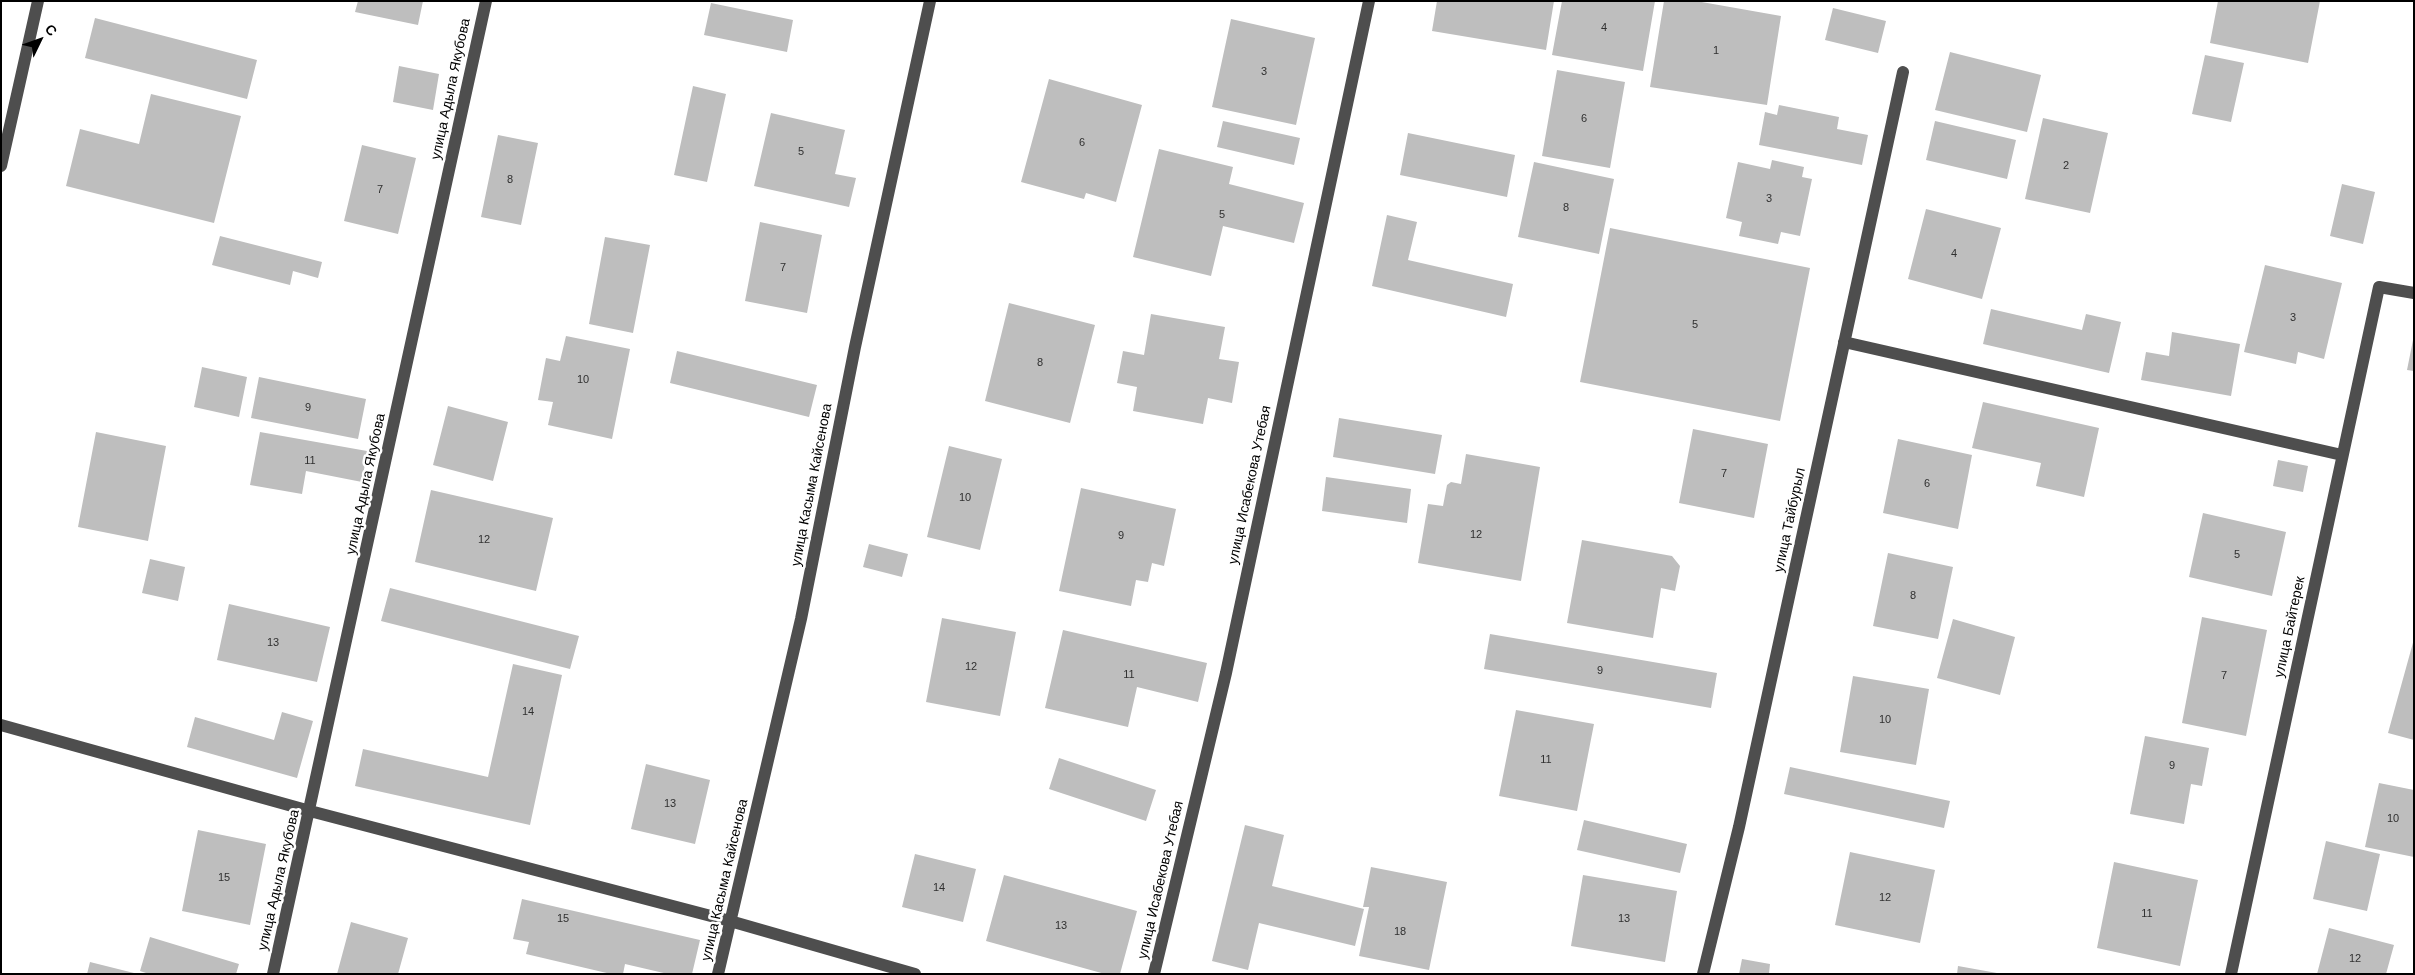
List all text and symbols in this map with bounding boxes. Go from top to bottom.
north arrow [15,15,65,65]
street label: улица Адыла Якубова [428,17,474,161]
text: С [42,21,60,39]
house number: 4 [1601,21,1607,35]
house number: 1 [1713,44,1719,58]
house number: 3 [1261,65,1267,79]
house number: 6 [1581,112,1587,126]
house number: 6 [1079,136,1085,150]
house number: 5 [798,145,804,159]
house number: 2 [2063,159,2069,173]
house number: 8 [507,173,513,187]
house number: 7 [377,183,383,197]
house number: 3 [1766,192,1772,206]
house number: 8 [1563,201,1569,215]
house number: 5 [1219,208,1225,222]
house number: 4 [1951,247,1957,261]
house number: 7 [780,261,786,275]
house number: 3 [2290,311,2296,325]
house number: 5 [1692,318,1698,332]
house number: 8 [1037,356,1043,370]
house number: 10 [577,373,589,387]
house number: 9 [305,401,311,415]
street label: улица Касыма Кайсенова [788,402,836,568]
street label: улица Исабекова Утебая [1225,404,1275,566]
street label: улица Адыла Якубова [343,412,389,556]
house number: 11 [304,454,316,468]
street label: улица Тайбурыл [1771,466,1809,574]
house number: 7 [1721,467,1727,481]
house number: 6 [1924,477,1930,491]
house number: 10 [959,491,971,505]
house number: 12 [1470,528,1482,542]
house number: 9 [1118,529,1124,543]
house number: 12 [478,533,490,547]
house number: 5 [2234,548,2240,562]
street label: улица Байтерек [2271,575,2309,679]
house number: 8 [1910,589,1916,603]
house number: 13 [267,636,279,650]
house number: 12 [965,660,977,674]
house number: 9 [1597,664,1603,678]
house number: 11 [1123,668,1135,682]
house number: 7 [2221,669,2227,683]
house number: 14 [522,705,534,719]
house number: 10 [1879,713,1891,727]
house number: 11 [1540,753,1552,767]
house number: 9 [2169,759,2175,773]
house number: 13 [664,797,676,811]
street label: улица Касыма Кайсенова [698,797,752,963]
street label: улица Исабекова Утебая [1135,799,1187,961]
street label: улица Адыла Якубова [255,808,303,952]
house number: 10 [2387,812,2399,826]
house number: 15 [218,871,230,885]
house number: 14 [933,881,945,895]
house number: 12 [1879,891,1891,905]
house number: 11 [2141,907,2153,921]
house number: 15 [557,912,569,926]
house number: 13 [1618,912,1630,926]
house number: 13 [1055,919,1067,933]
house number: 18 [1394,925,1406,939]
house number: 12 [2349,952,2361,966]

